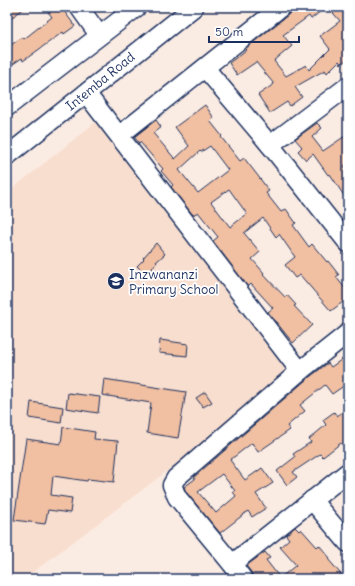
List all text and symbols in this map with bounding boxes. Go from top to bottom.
scale bar [209,18,299,44]
text: 50 m [215,24,244,39]
street label: Intemba Road [62,48,139,114]
place label: Inzwananzi Primary School [129,266,219,298]
school or university icon: Inzwananzi Primary School [106,271,126,291]

